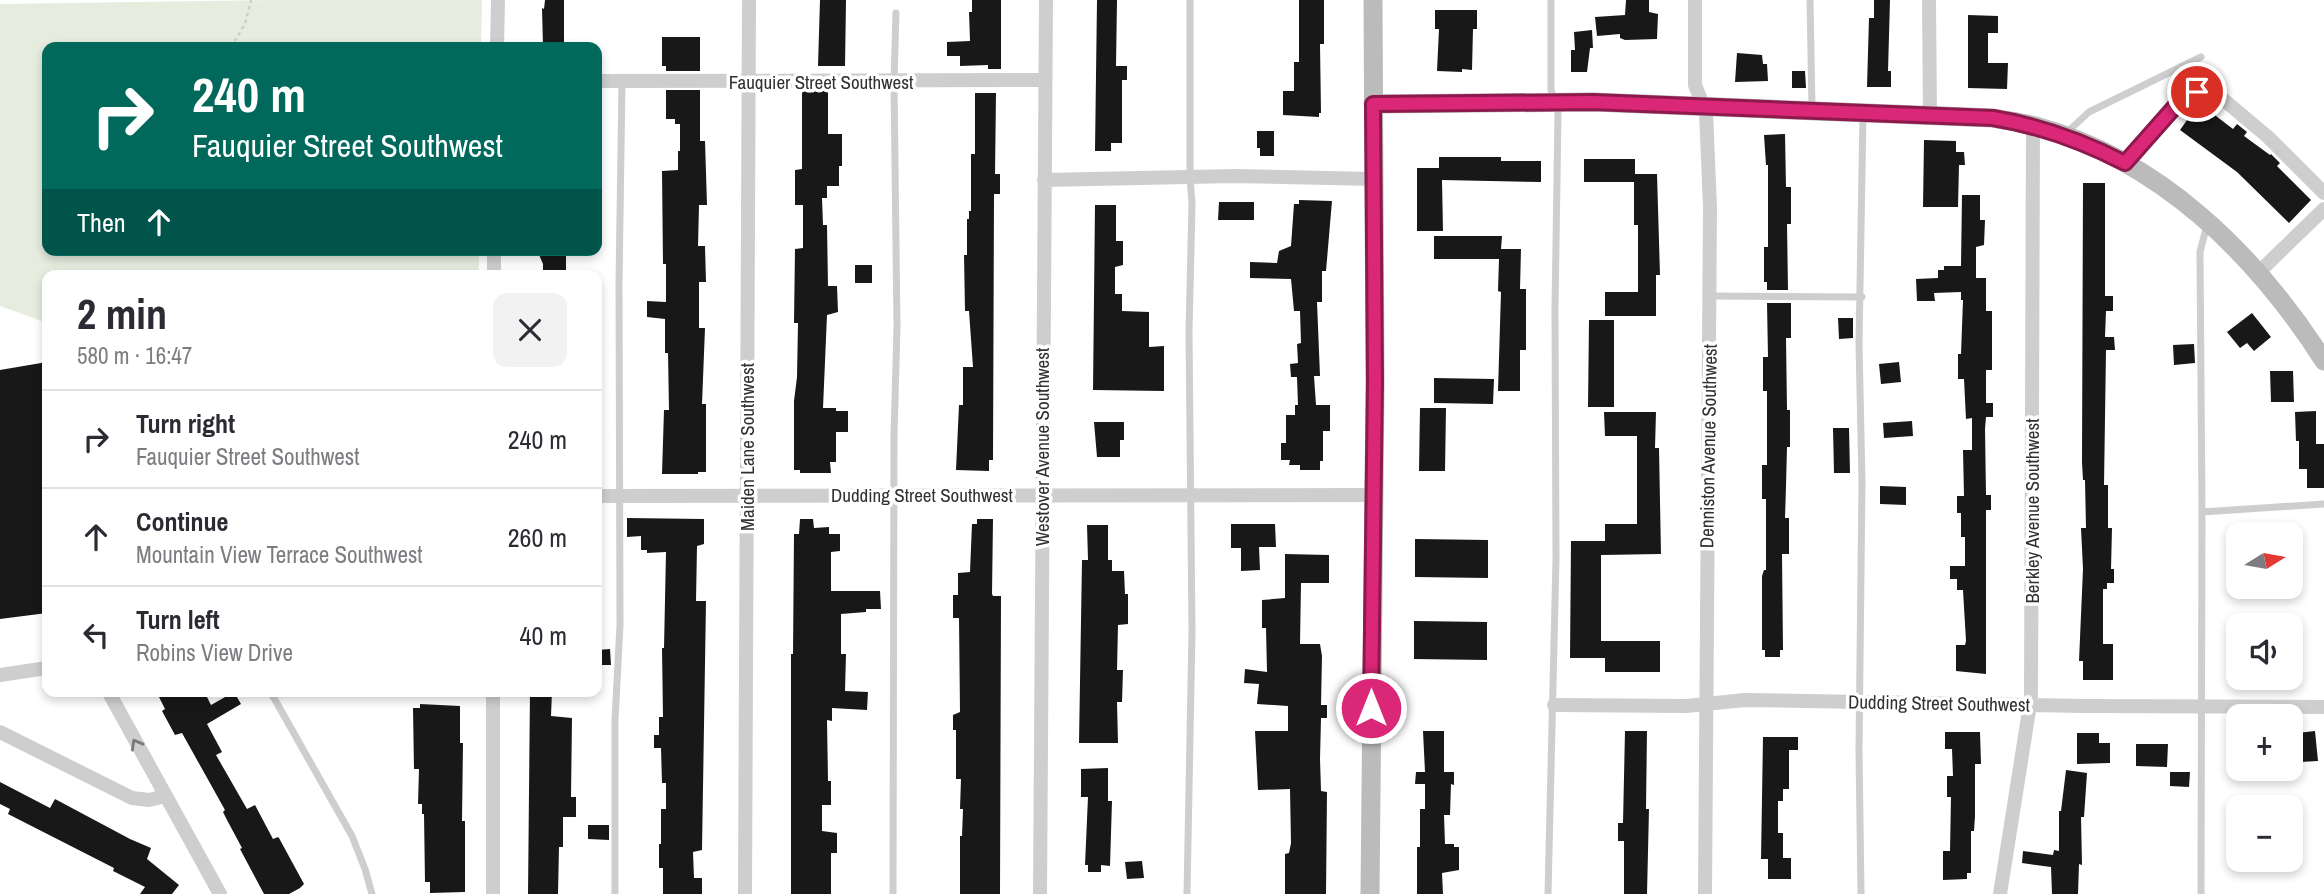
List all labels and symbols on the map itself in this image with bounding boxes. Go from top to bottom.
pin [2167,62,2227,122]
street label: Fauquier Street Southwest [729,69,914,95]
street label: Denniston Avenue Southwest [1693,343,1723,548]
street label: Westover Avenue Southwest [1029,347,1055,546]
street label: Maiden Lane Southwest [734,362,760,531]
street label: Berkley Avenue Southwest [2019,418,2045,604]
street label: Dudding Street Southwest [831,482,1014,508]
north arrow [2226,522,2303,598]
position arrow [1334,671,1408,745]
street label: Dudding Street Southwest [1848,688,2031,718]
one-way arrow [131,738,144,751]

